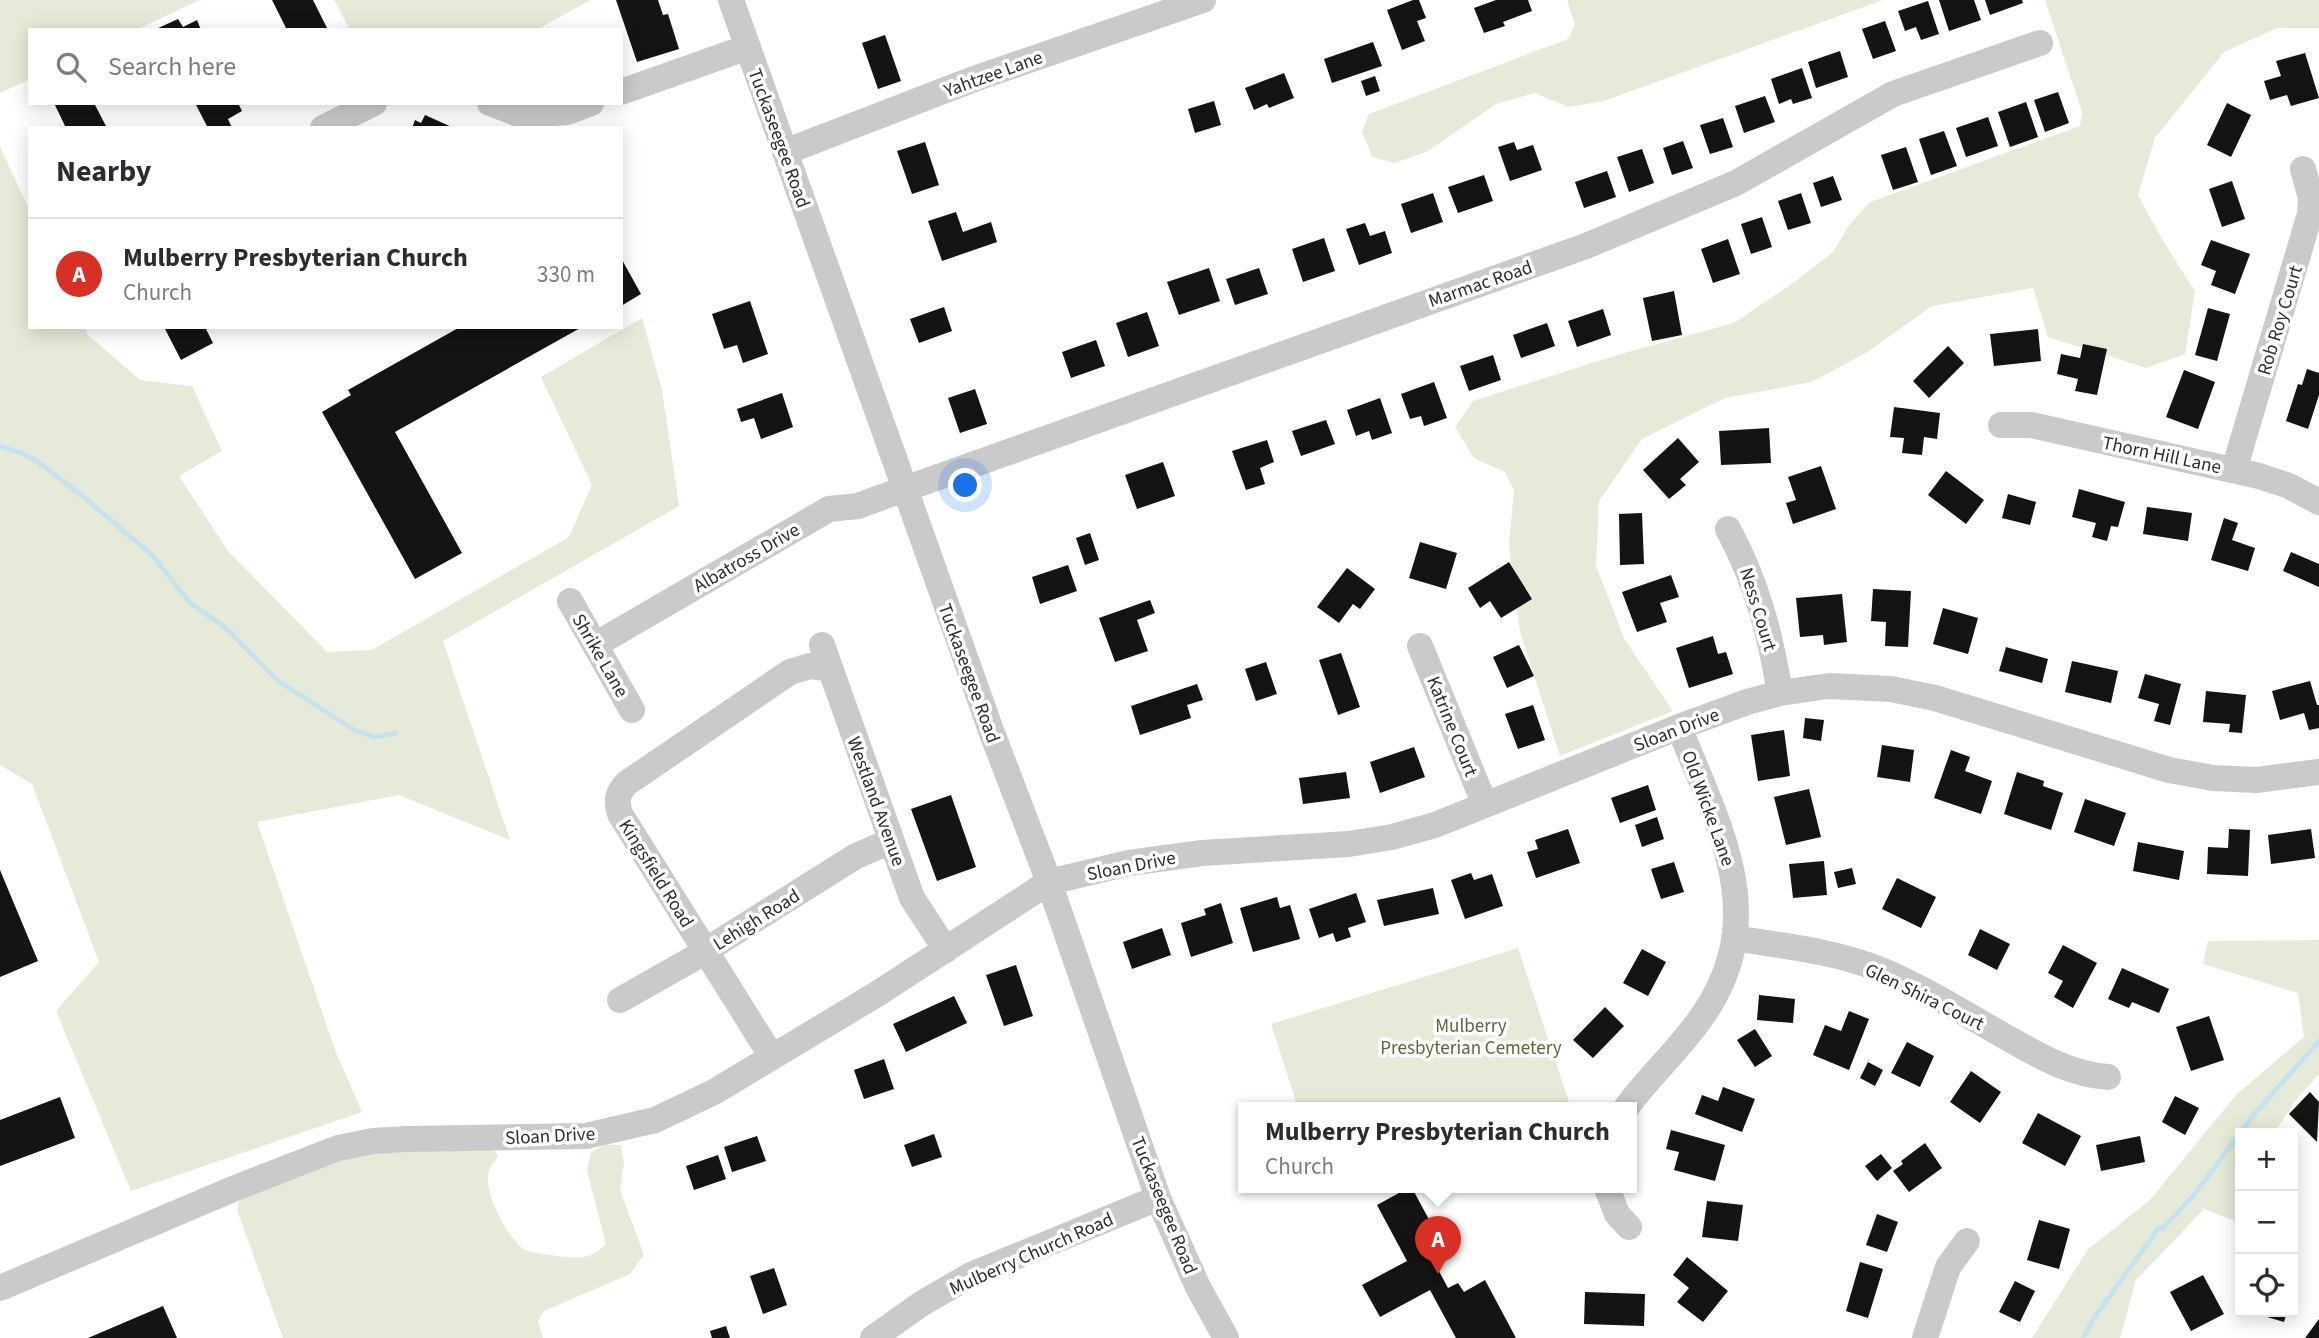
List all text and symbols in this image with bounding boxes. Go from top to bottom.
search box [28,28,623,105]
street label: Yahtzee Lane [939,44,1047,105]
icon: search [52,48,90,86]
text: Search here [108,48,236,85]
street label: Tuckaseegee Road [741,65,816,212]
text: Nearby [56,150,151,193]
text: Mulberry Presbyterian Church [123,239,468,276]
street label: Marmac Road [1425,254,1536,315]
text: A [72,258,86,291]
text: 330 m [537,258,595,291]
street label: Rob Roy Court [2251,262,2310,379]
text: Church [123,276,192,309]
street label: Thorn Hill Lane [2100,430,2224,481]
your location [948,468,982,502]
street label: Albatross Drive [689,517,805,600]
street label: Ness Court [1732,564,1783,655]
street label: Tuckaseegee Road [931,600,1006,747]
street label: Shrike Lane [565,609,635,703]
street label: Katrine Court [1419,672,1484,781]
street label: Sloan Drive [1630,702,1723,759]
street label: Westland Avenue [840,733,912,870]
street label: Old Wicke Lane [1674,747,1741,870]
street label: Kingsfield Road [612,814,700,933]
street label: Sloan Drive [1085,845,1178,888]
street label: Lehigh Road [708,883,805,958]
street label: Glen Shira Court [1860,957,1989,1038]
park label: Mulberry Presbyterian Cemetery [1380,1013,1562,1062]
popup [1238,1102,1637,1193]
text: Mulberry Presbyterian Church [1265,1113,1610,1150]
street label: Sloan Drive [504,1121,596,1152]
map controls [2235,1128,2298,1317]
button: + [2235,1128,2298,1191]
street label: Tuckaseegee Road [1124,1133,1204,1279]
text: Church [1265,1150,1334,1183]
button: − [2235,1191,2298,1254]
street label: Mulberry Church Road [945,1206,1118,1303]
pin: A [1415,1216,1461,1274]
button: locate [2235,1254,2298,1317]

